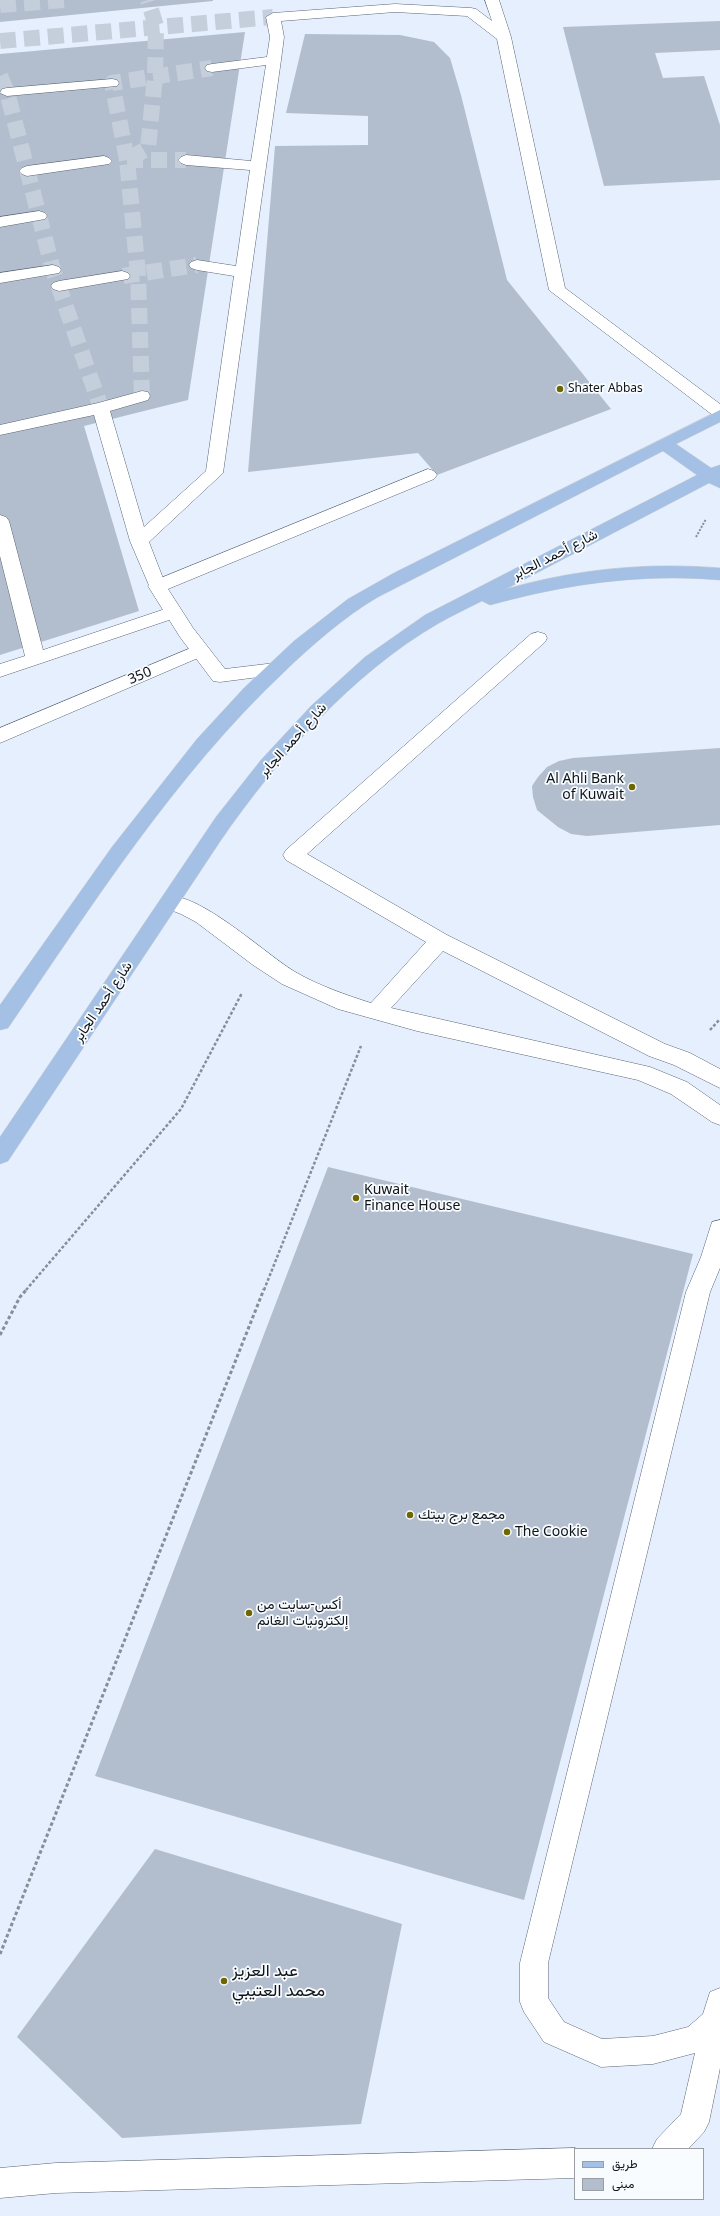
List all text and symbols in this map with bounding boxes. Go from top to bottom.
place label: Shater Abbas [568,382,643,396]
marker: Shater Abbas [555,384,565,394]
street label: شارع أحمد الجابر [510,526,600,584]
street label: 350 [126,664,154,688]
street label: شارع أحمد الجابر [255,700,331,780]
place label: Al Ahli Bank of Kuwait [546,771,624,804]
marker: Al Ahli Bank of Kuwait [627,782,637,792]
street label: شارع أحمد الجابر [70,959,136,1045]
place label: Kuwait Finance House [364,1182,460,1214]
marker: Kuwait Finance House [351,1193,361,1203]
place label: مجمع برج بيتك [418,1507,505,1523]
marker: مجمع برج بيتك [405,1510,415,1520]
place label: The Cookie [515,1524,588,1540]
marker: The Cookie [502,1527,512,1537]
place label: أكس-سايت من إلكترونيات الغانم [257,1597,348,1630]
marker: أكس-سايت من إلكترونيات الغانم [244,1608,254,1618]
place label: عبد العزيز محمد العتيبي [232,1961,325,2001]
marker: عبد العزيز محمد العتيبي [219,1976,229,1986]
legend [574,2148,704,2200]
text: طريق [612,2155,637,2172]
text: مبنى [612,2175,634,2192]

